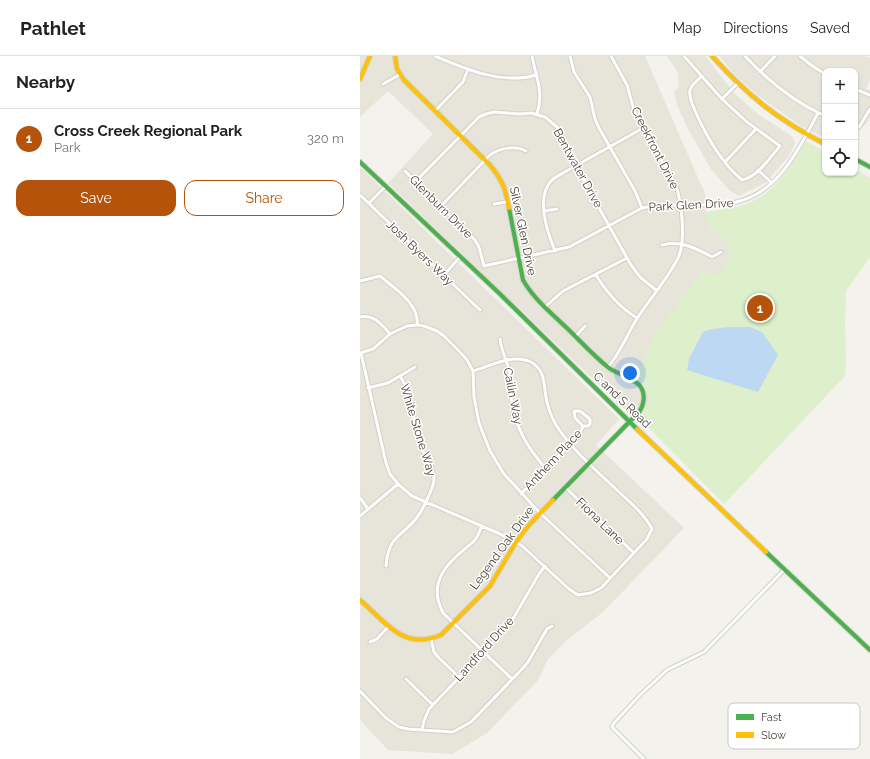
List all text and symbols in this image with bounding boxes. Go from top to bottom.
text: Pathlet [20,17,86,39]
text: Map [673,20,701,36]
text: Directions [723,20,788,36]
text: Saved [810,20,850,36]
map controls [822,68,858,176]
button: + [822,68,858,104]
text: Nearby [16,72,75,92]
button: − [822,104,858,140]
street label: Creekfront Drive [628,105,682,191]
text: Cross Creek Regional Park [54,122,242,140]
street label: Bentwater Drive [550,126,606,210]
text: 1 [26,131,32,146]
text: 320 m [307,131,344,146]
text: Park [54,140,81,155]
button: locate [822,140,858,176]
street label: Glenburn Drive [407,173,475,241]
button: Save [16,180,176,216]
button: Share [184,180,344,216]
street label: Silver Glen Drive [507,185,539,277]
street label: Park Glen Drive [648,196,734,214]
street label: Josh Byers Way [384,218,457,289]
pin: 1 [747,293,773,323]
your location [620,363,640,383]
street label: Cailin Way [501,366,525,426]
street label: C and S Road [590,369,654,431]
street label: White Stone Way [397,382,439,478]
street label: Anthem Place [521,427,585,493]
street label: Fiona Lane [573,495,627,547]
street label: Legend Oak Drive [467,504,537,592]
street label: Landford Drive [451,614,517,684]
legend [728,703,860,749]
text: Fast [761,711,782,724]
text: Slow [761,729,786,742]

